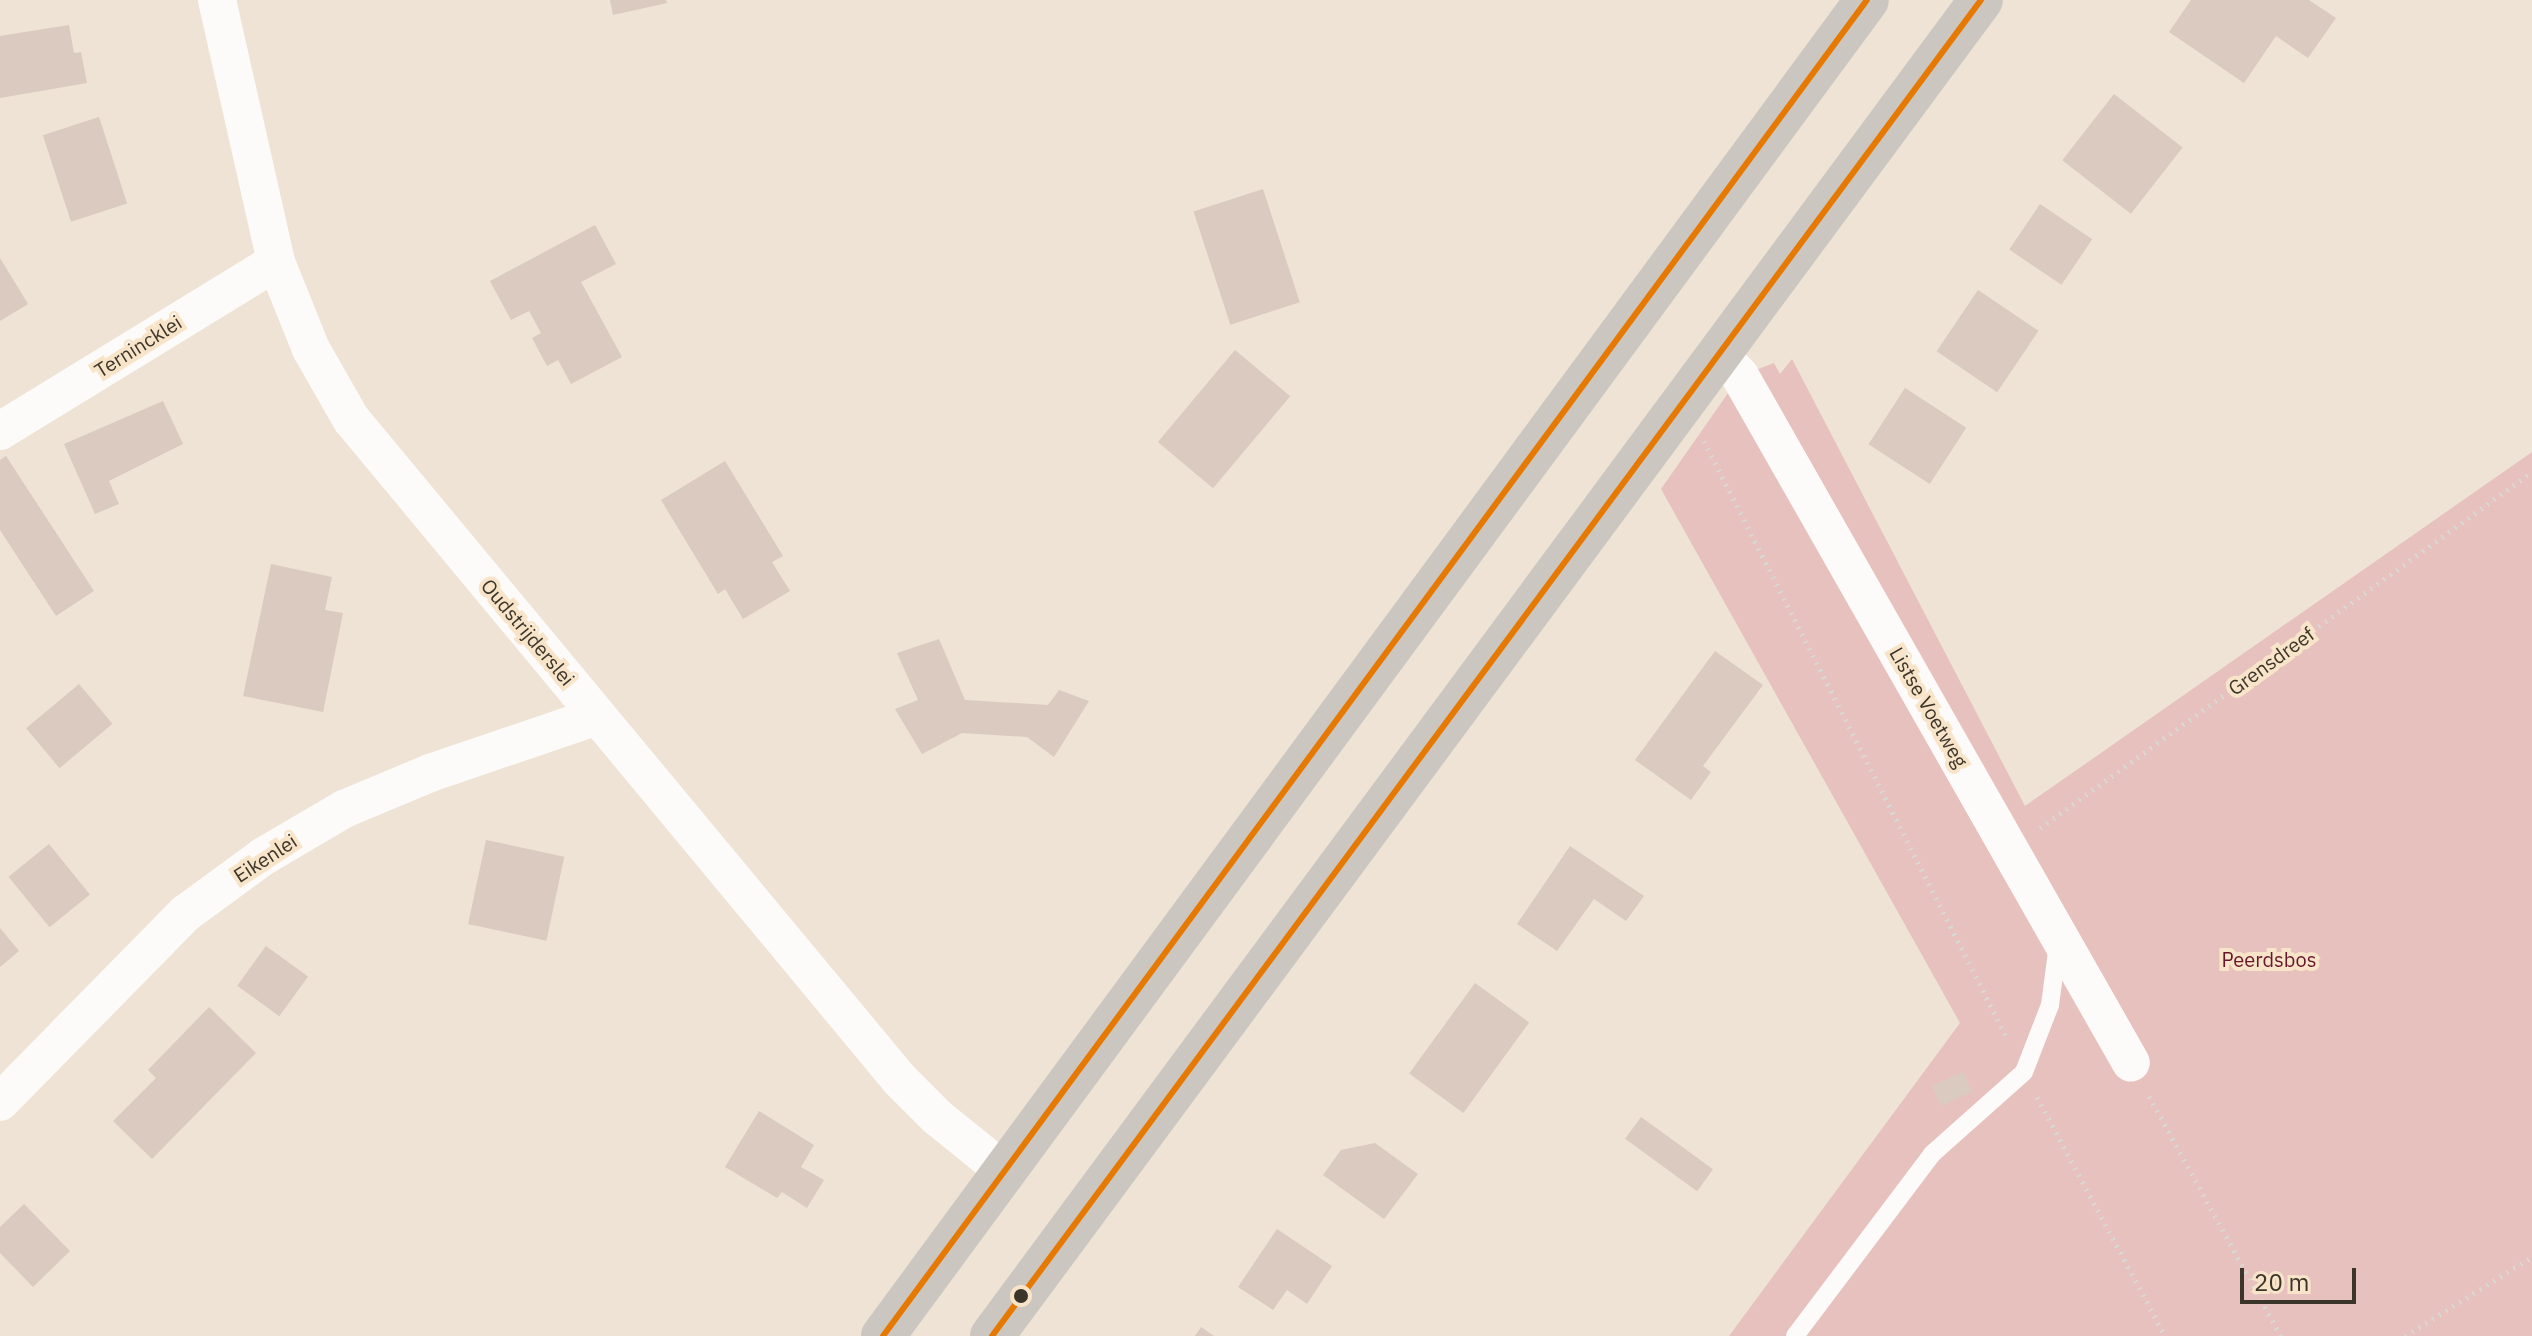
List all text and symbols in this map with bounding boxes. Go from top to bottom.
street label: Ternincklei [90,310,186,382]
street label: Oudstrijderslei [476,574,580,690]
street label: Grensdreef [2223,622,2319,700]
street label: Listse Voetweg [1885,643,1973,771]
street label: Eikenlei [229,829,301,887]
park label: Peerdsbos [2222,947,2316,971]
scale bar [2244,1252,2360,1302]
text: 20 m [2254,1266,2309,1298]
unlabelled marker [1013,1288,1029,1304]

